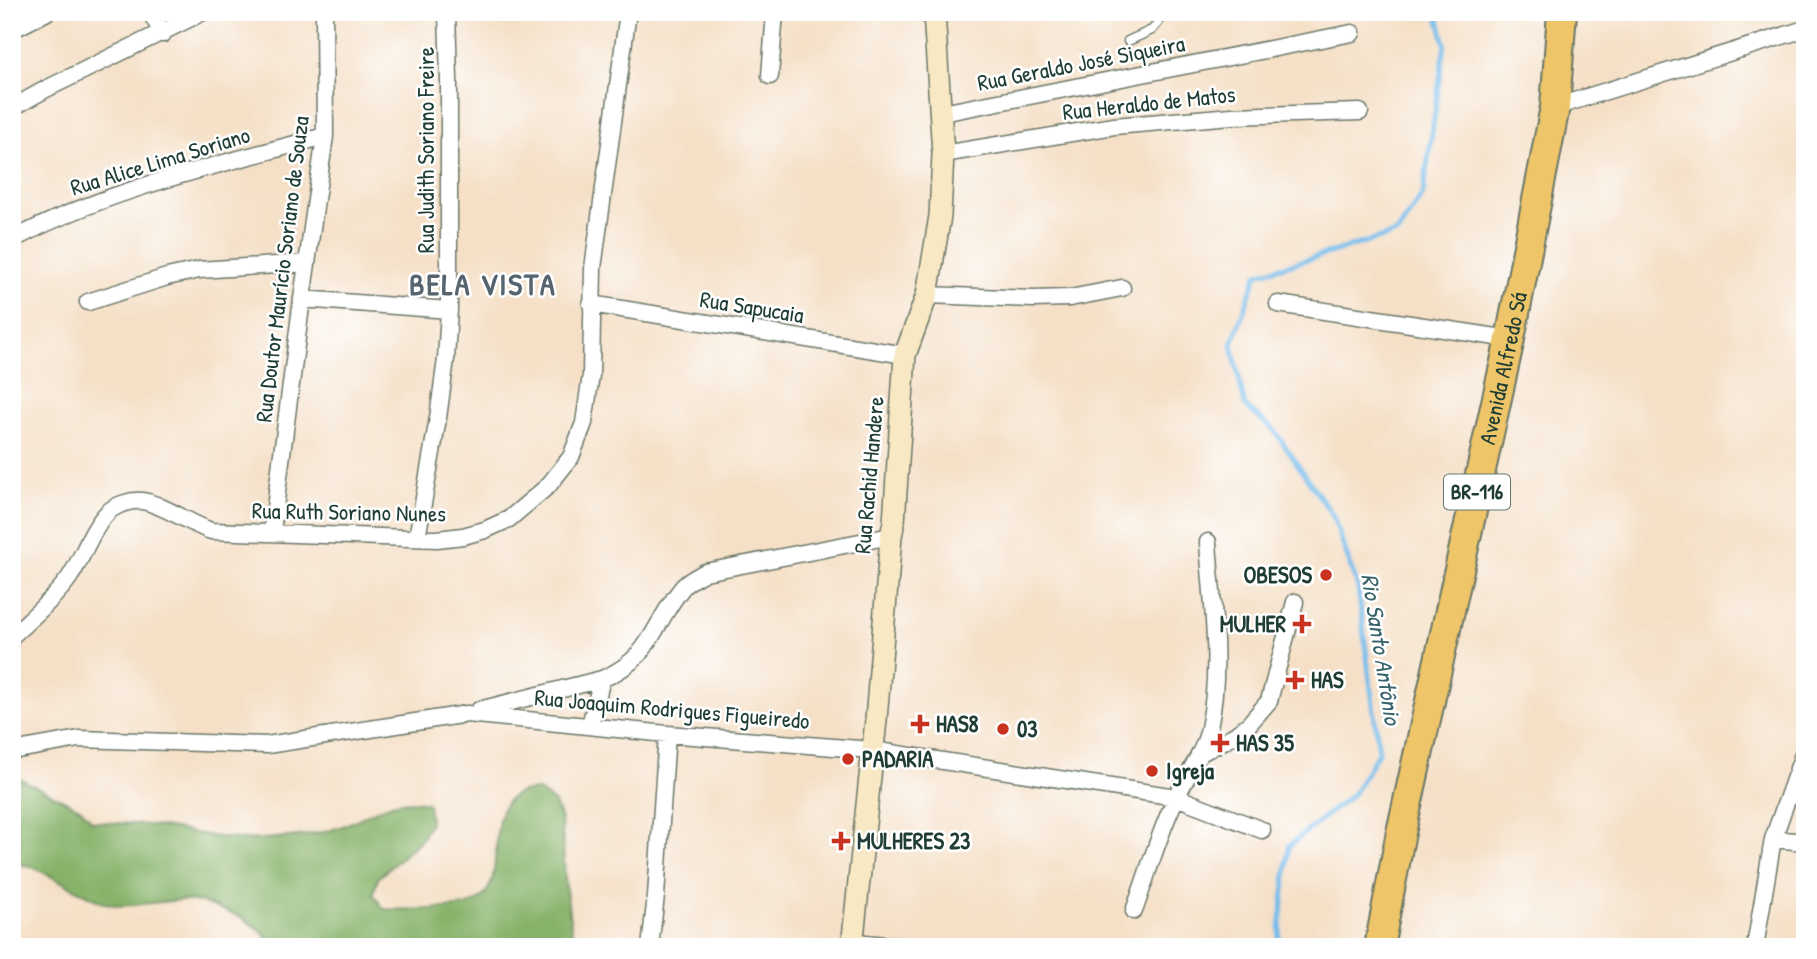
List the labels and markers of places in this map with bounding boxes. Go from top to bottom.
place label: OBESOS [1243,559,1312,590]
marker: OBESOS [1318,567,1334,583]
place label: MULHER [1220,608,1287,639]
marker: MULHER [1292,614,1312,634]
place label: HAS [1311,664,1344,695]
marker: HAS [1285,670,1305,690]
place label: HAS8 [936,708,979,739]
place label: 03 [1017,713,1038,744]
marker: HAS8 [910,714,930,734]
marker: 03 [995,721,1011,737]
place label: HAS 35 [1236,727,1294,758]
marker: HAS 35 [1210,733,1230,753]
place label: PADARIA [862,743,934,774]
marker: PADARIA [840,751,856,767]
place label: Igreja [1166,755,1214,787]
marker: Igreja [1144,763,1160,779]
place label: MULHERES 23 [857,825,970,856]
marker: MULHERES 23 [831,831,851,851]

